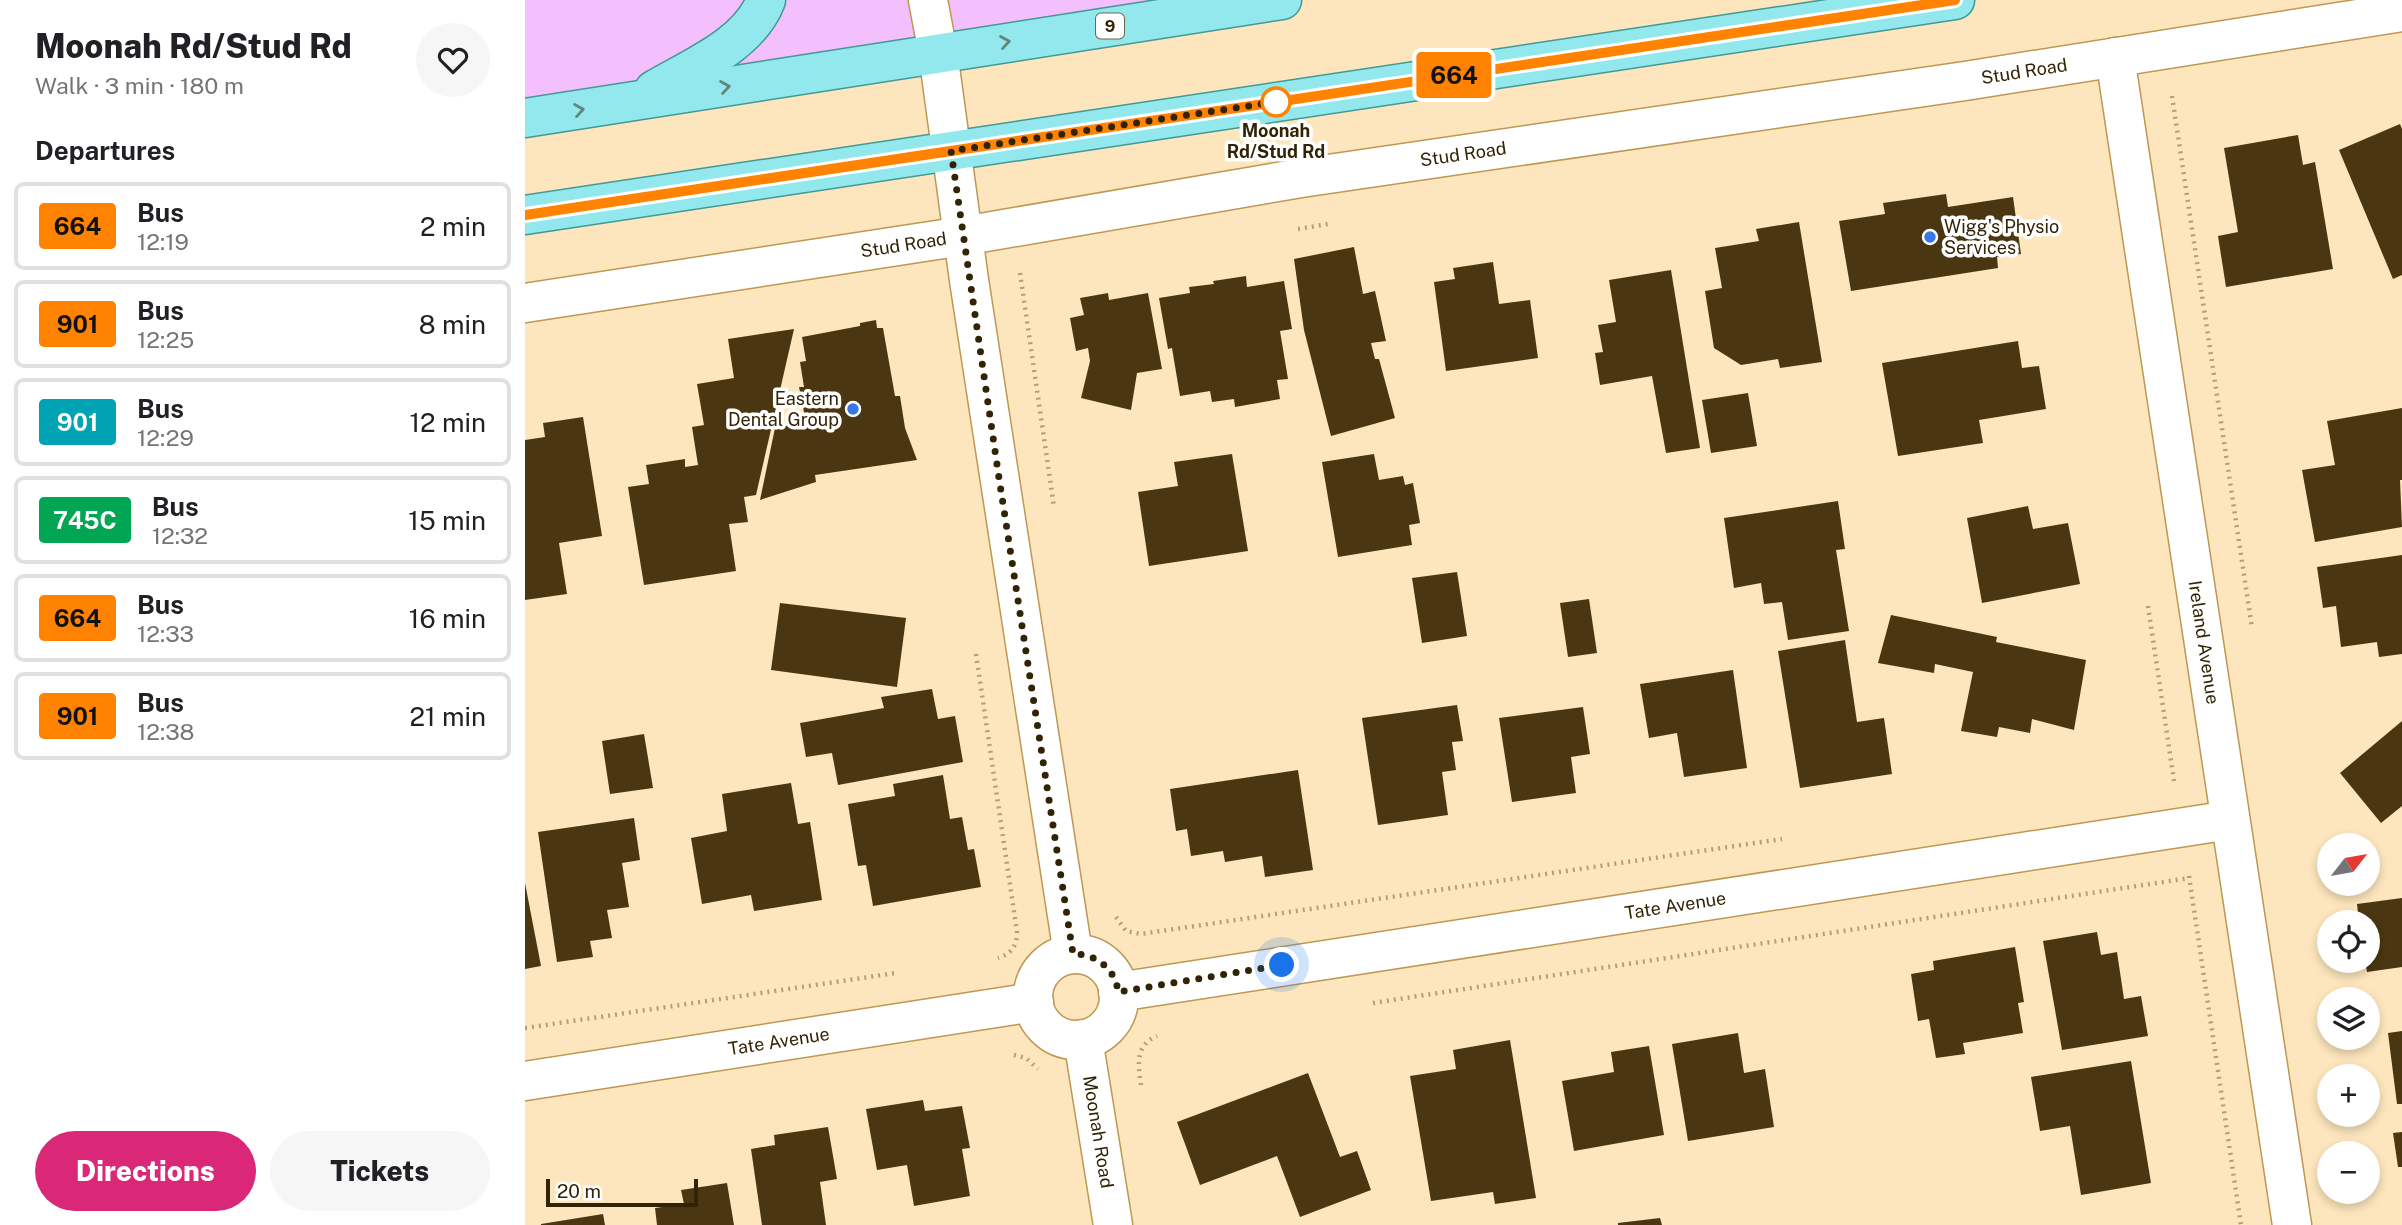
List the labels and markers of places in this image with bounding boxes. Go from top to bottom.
marker: Moonah Rd/Stud Rd [1261,87,1291,117]
place label: Moonah Rd/Stud Rd [1227,120,1325,162]
place label: Wigg's Physio Services [1944,216,2059,258]
marker: Wigg's Physio Services [1922,229,1938,245]
place label: Eastern Dental Group [728,388,839,430]
marker: Eastern Dental Group [845,401,861,417]

